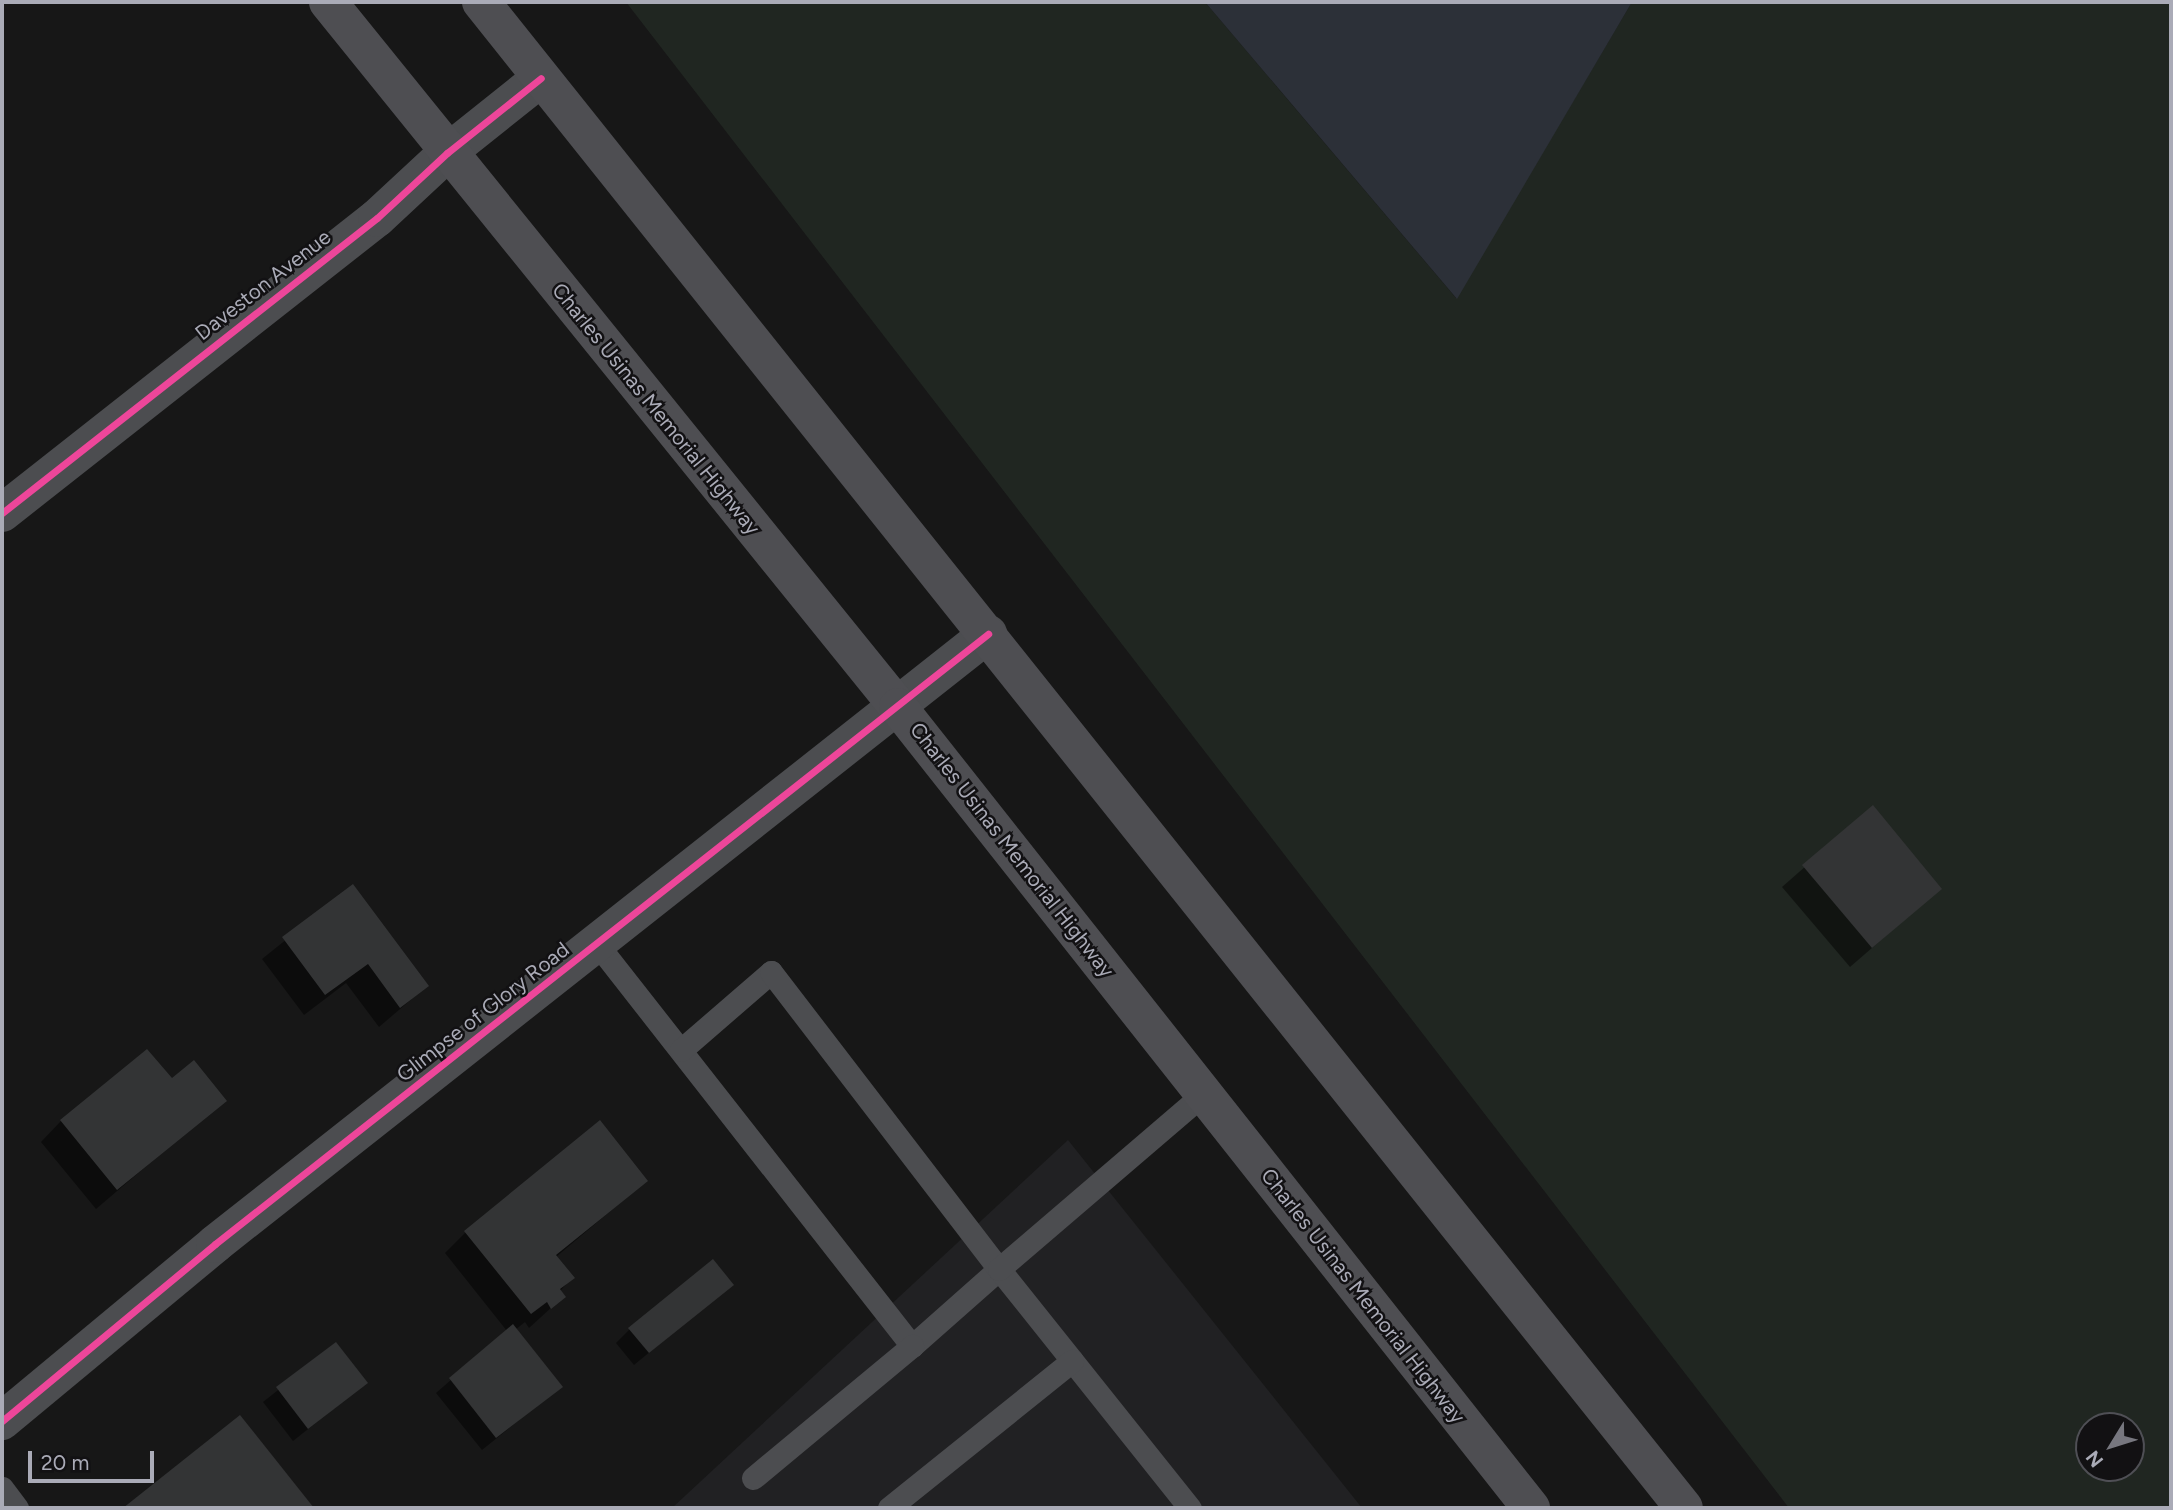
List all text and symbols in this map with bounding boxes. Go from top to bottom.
street label: Daveston Avenue [190,224,336,346]
street label: Charles Usinas Memorial Highway [547,278,765,540]
street label: Charles Usinas Memorial Highway [905,717,1119,983]
street label: Glimpse of Glory Road [392,937,574,1087]
street label: Charles Usinas Memorial Highway [1256,1163,1470,1429]
north arrow [2075,1412,2145,1482]
scale bar [32,1436,158,1480]
text: N [2081,1446,2108,1472]
text: 20 m [41,1450,89,1475]

